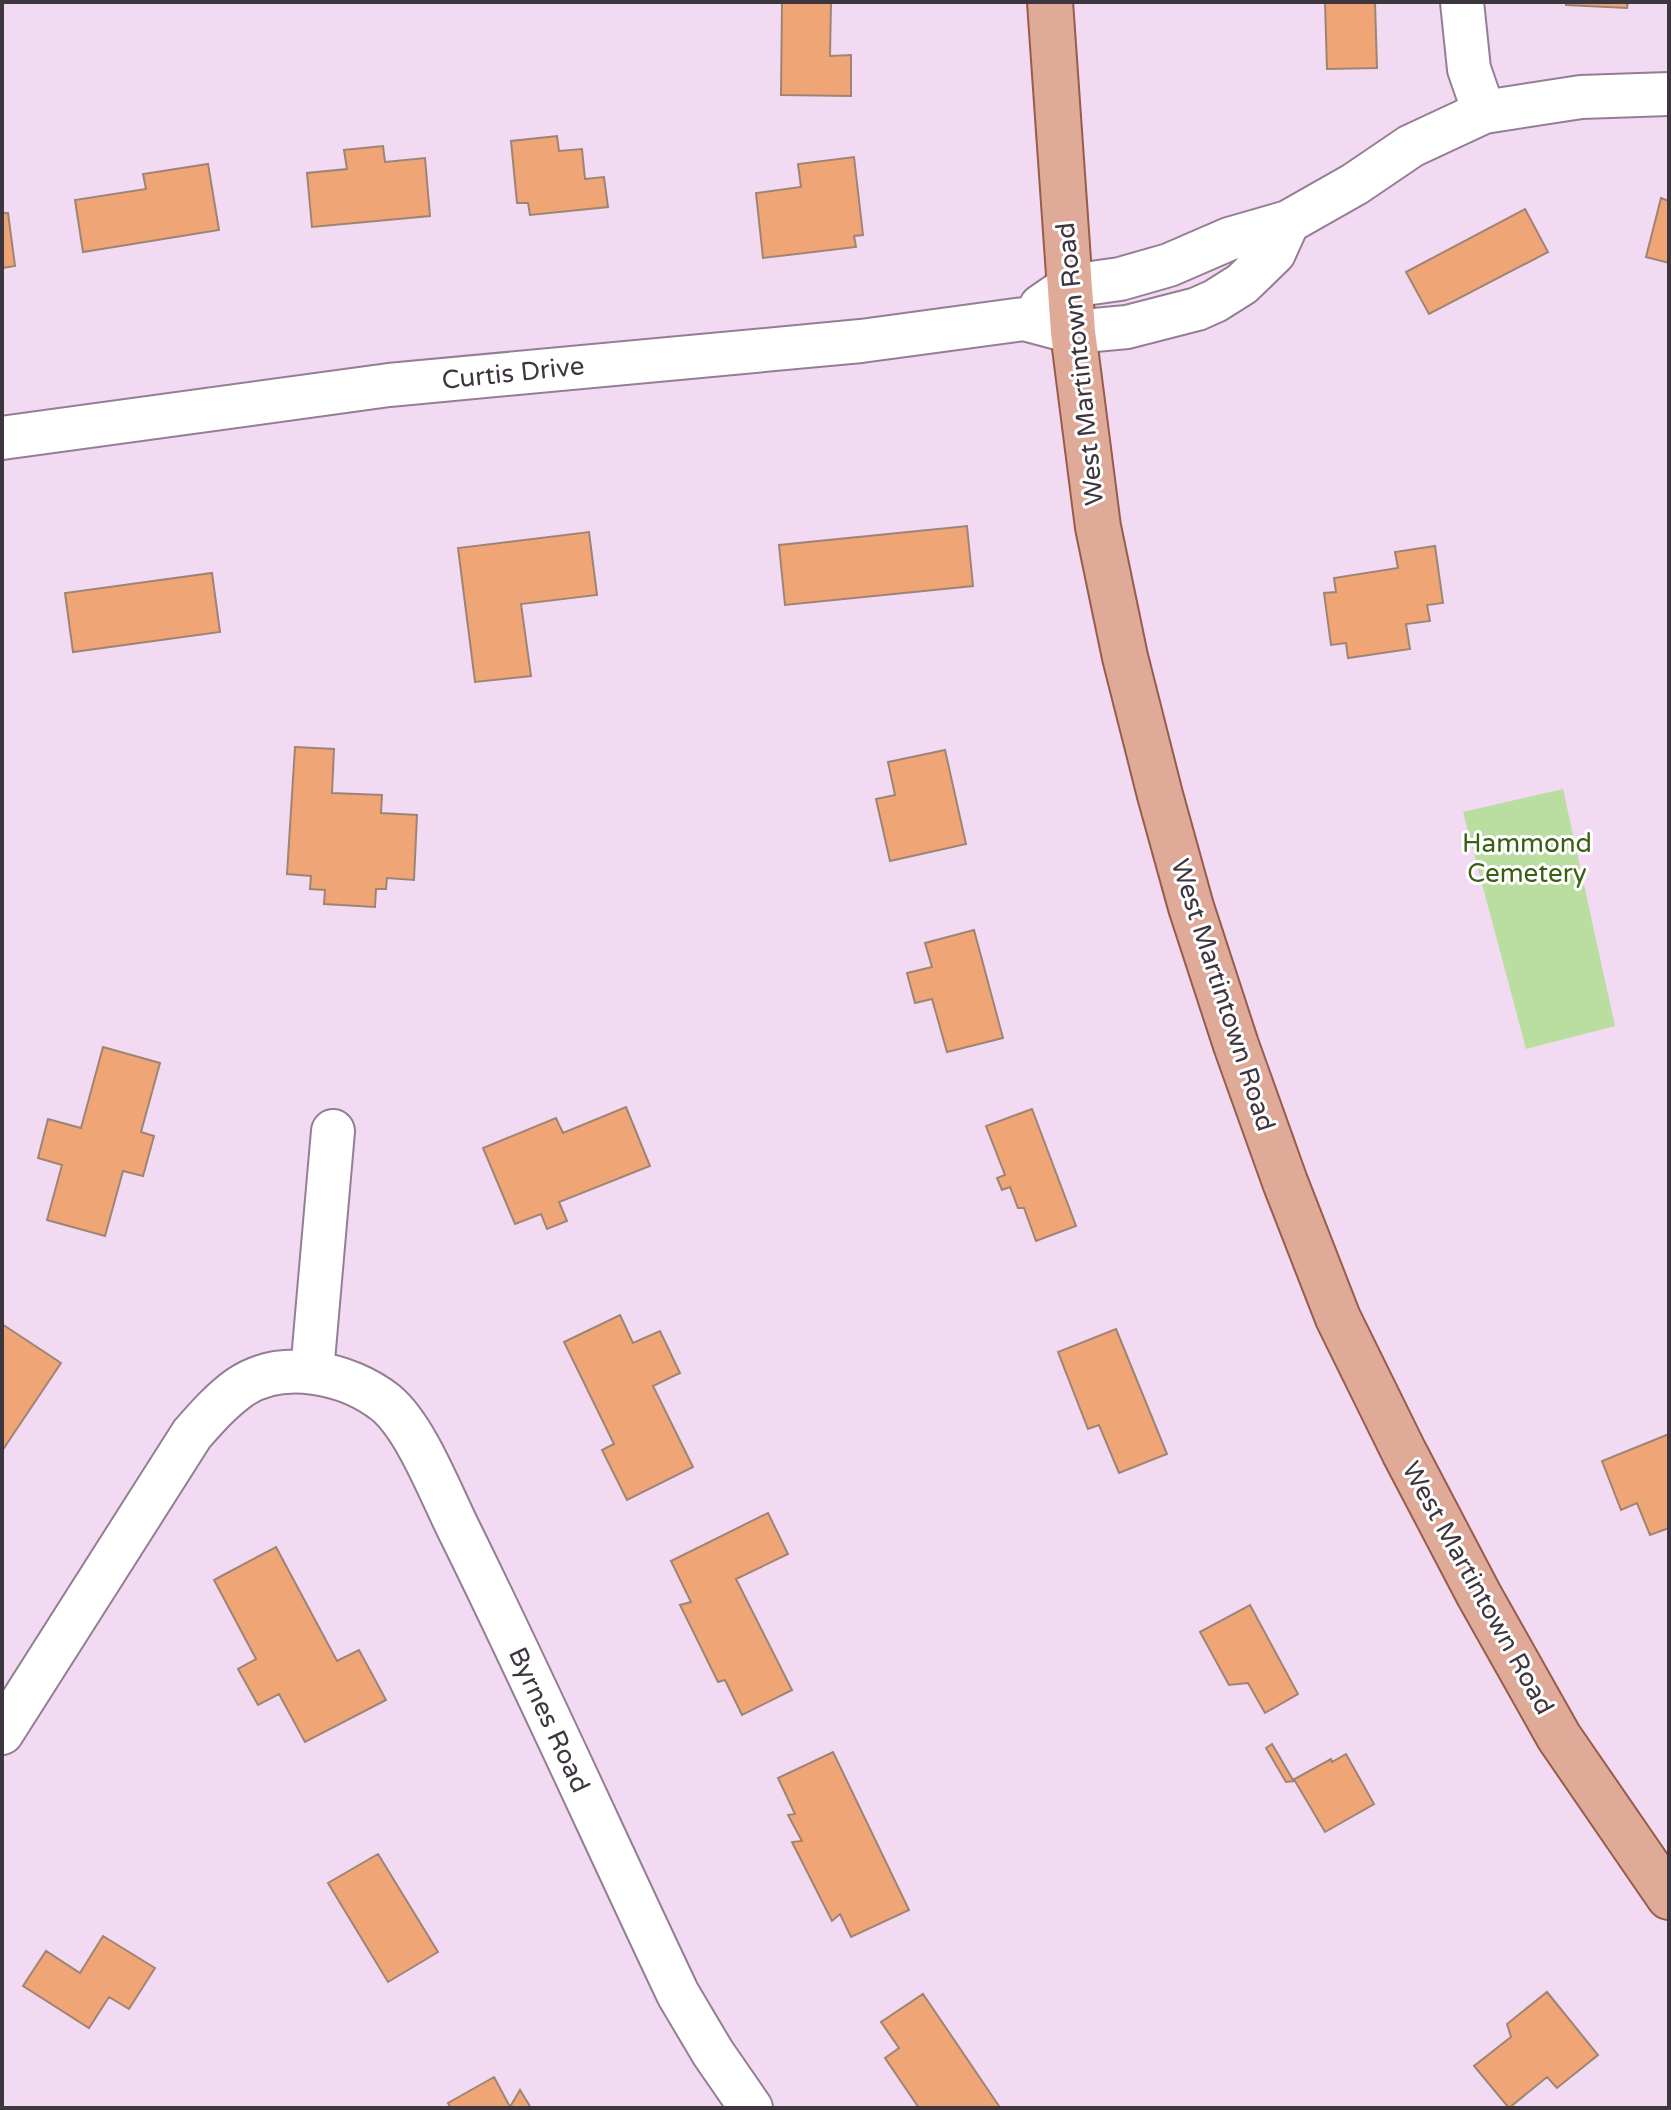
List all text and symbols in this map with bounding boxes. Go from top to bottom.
street label: West Martintown Road [1050,221,1110,507]
street label: Curtis Drive [440,350,586,396]
park label: Hammond Cemetery [1462,828,1592,889]
street label: West Martintown Road [1164,855,1282,1135]
street label: West Martintown Road [1395,1456,1561,1720]
street label: Byrnes Road [502,1642,596,1798]

